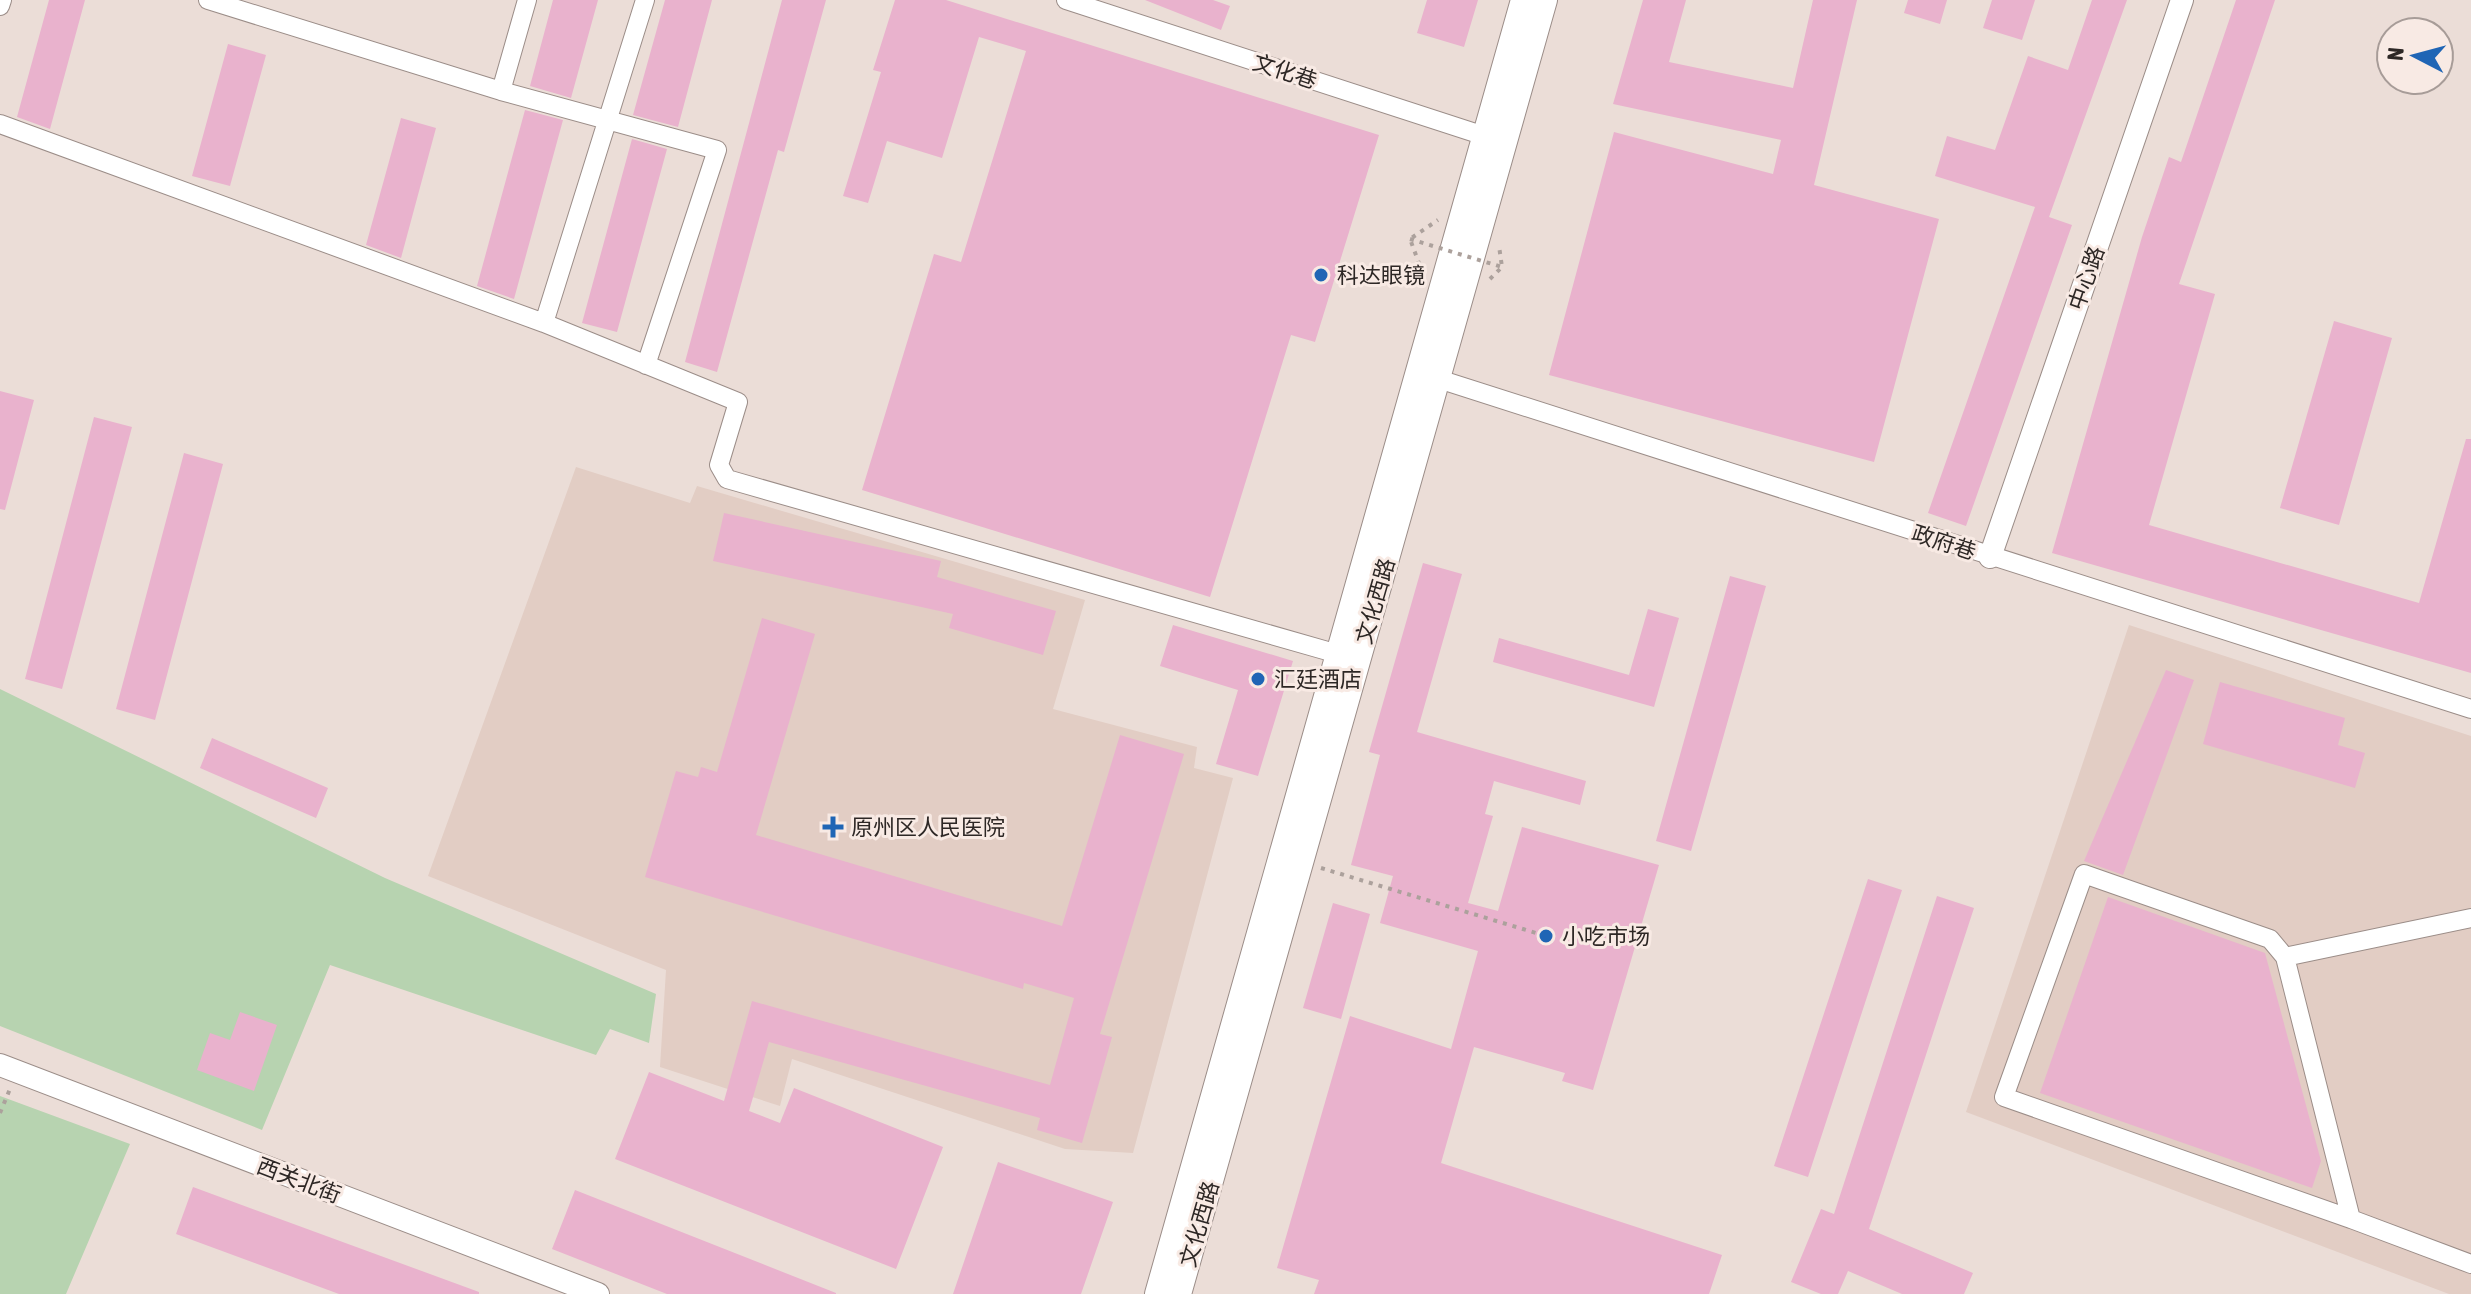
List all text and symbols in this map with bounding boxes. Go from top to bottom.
north arrow [2375,16,2455,96]
text: N [2382,46,2409,62]
street label: 文化巷 [1250,48,1320,94]
street label: 中心路 [2063,243,2109,313]
place label: 科达眼镜 [1337,262,1425,288]
marker: 科达眼镜 [1312,266,1330,284]
street label: 政府巷 [1909,519,1979,565]
street label: 文化西路 [1350,555,1400,647]
place label: 汇廷酒店 [1274,666,1362,692]
marker: 汇廷酒店 [1249,670,1267,688]
place label: 原州区人民医院 [851,814,1005,840]
marker: 原州区人民医院 [822,816,844,838]
place label: 小吃市场 [1562,923,1650,949]
marker: 小吃市场 [1537,927,1555,945]
street label: 西关北街 [253,1152,345,1208]
street label: 文化西路 [1174,1178,1224,1270]

